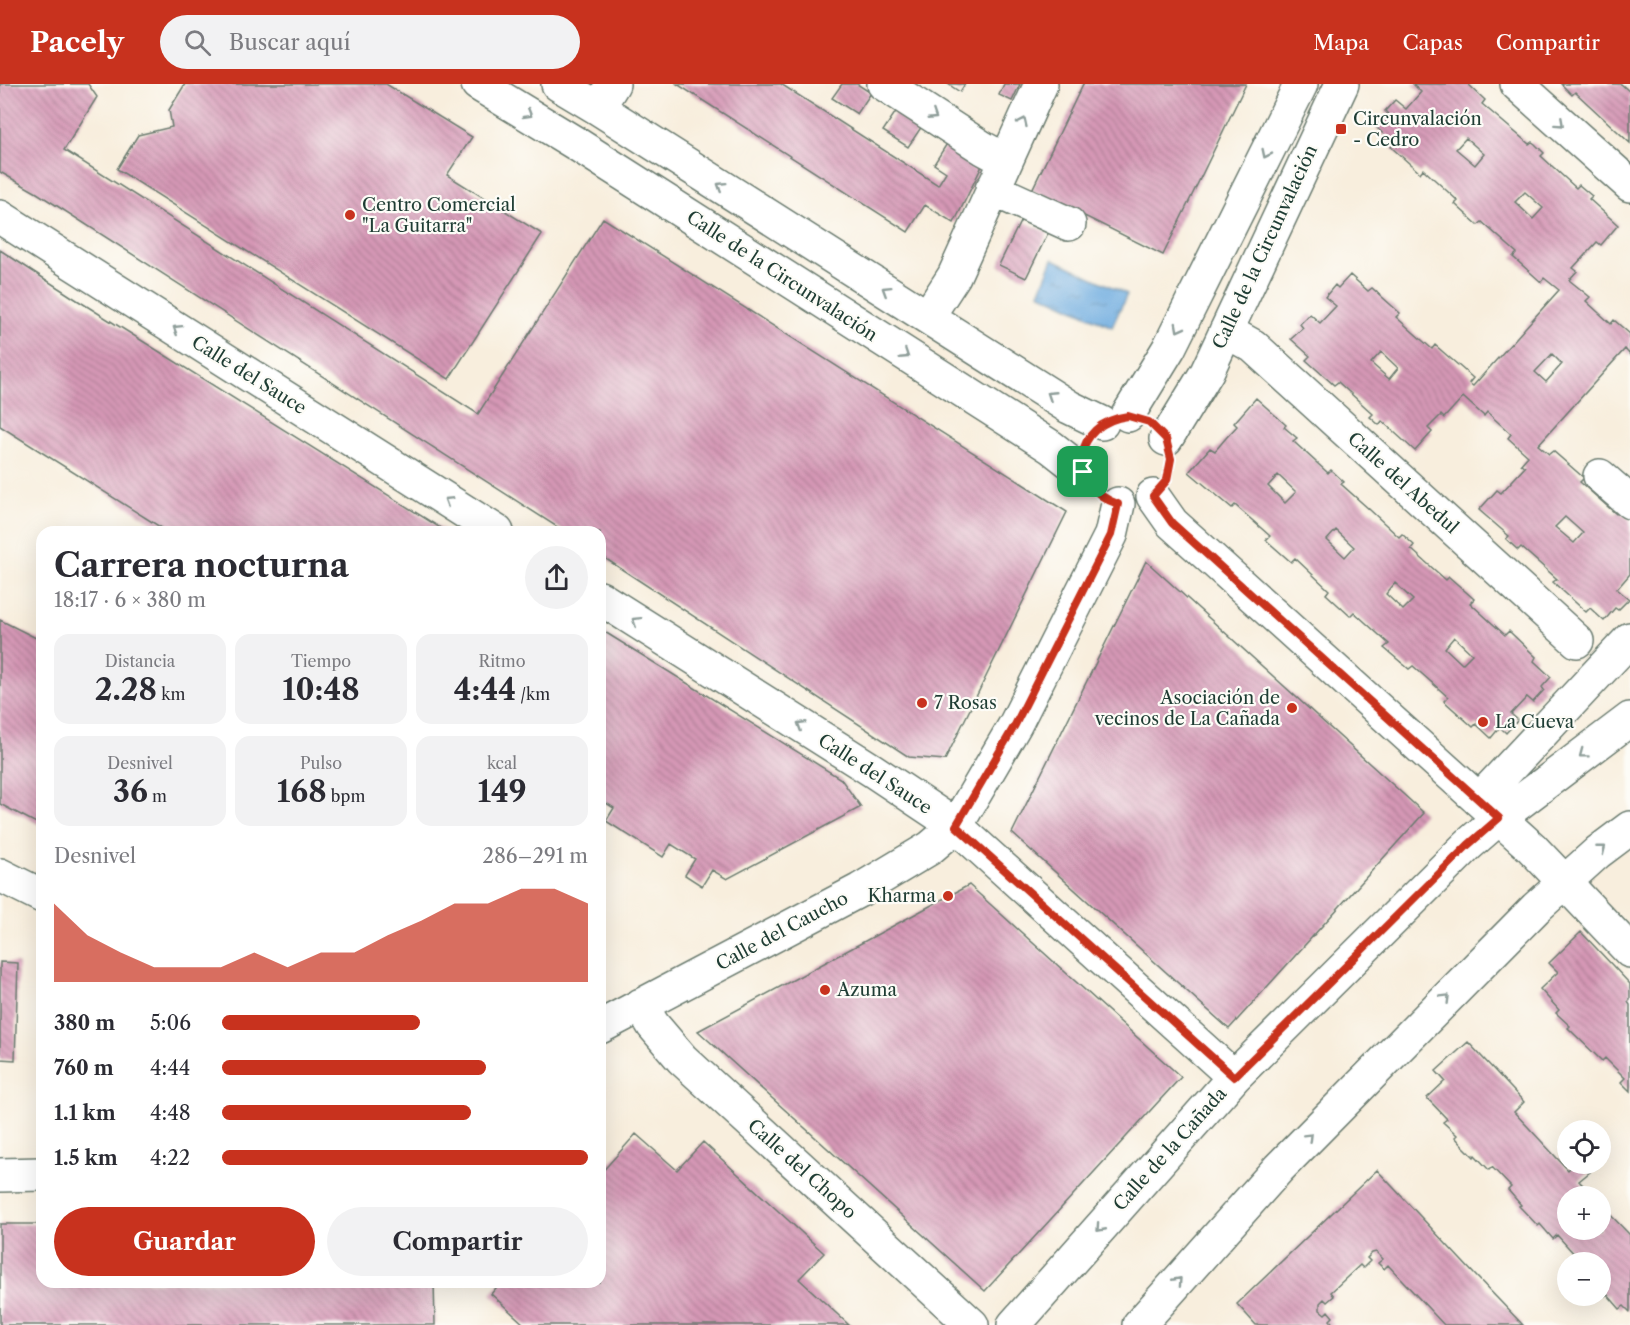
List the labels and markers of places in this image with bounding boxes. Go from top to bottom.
place label: Circunvalación - Cedro [1353,108,1482,151]
marker: Circunvalación - Cedro [1334,122,1348,136]
place label: Centro Comercial "La Guitarra" [362,194,516,237]
marker: Centro Comercial "La Guitarra" [343,208,357,222]
pin [1057,446,1108,497]
place label: Asociación de vecinos de La Cañada [1094,687,1280,730]
place label: 7 Rosas [934,692,997,714]
marker: 7 Rosas [915,696,929,710]
marker: Asociación de vecinos de La Cañada [1285,701,1299,715]
place label: La Cueva [1495,711,1575,733]
marker: La Cueva [1476,715,1490,729]
place label: Kharma [867,885,936,907]
marker: Kharma [941,889,955,903]
place label: Azuma [836,979,897,1001]
marker: Azuma [818,983,832,997]

